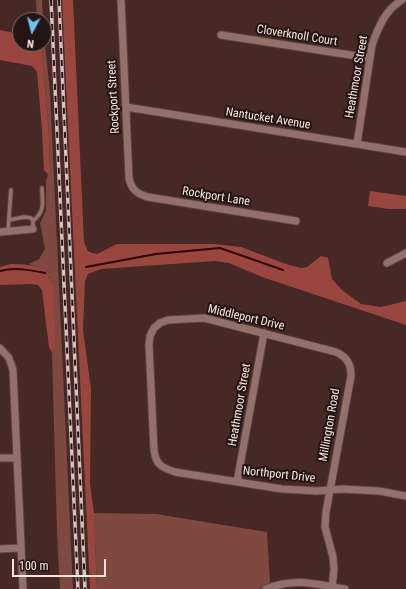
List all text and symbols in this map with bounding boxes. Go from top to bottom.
north arrow [12,12,52,52]
street label: Cloverknoll Court [256,23,338,49]
street label: Heathmoor Street [343,35,371,119]
text: N [26,37,35,50]
street label: Rockport Street [105,60,123,134]
street label: Nantucket Avenue [225,105,311,133]
street label: Rockport Lane [181,185,251,209]
street label: Middleport Drive [206,302,286,334]
street label: Heathmoor Street [226,363,254,447]
street label: Millington Road [316,387,344,463]
street label: Northport Drive [242,464,316,486]
scale bar [14,551,108,577]
text: 100 m [19,559,49,573]

